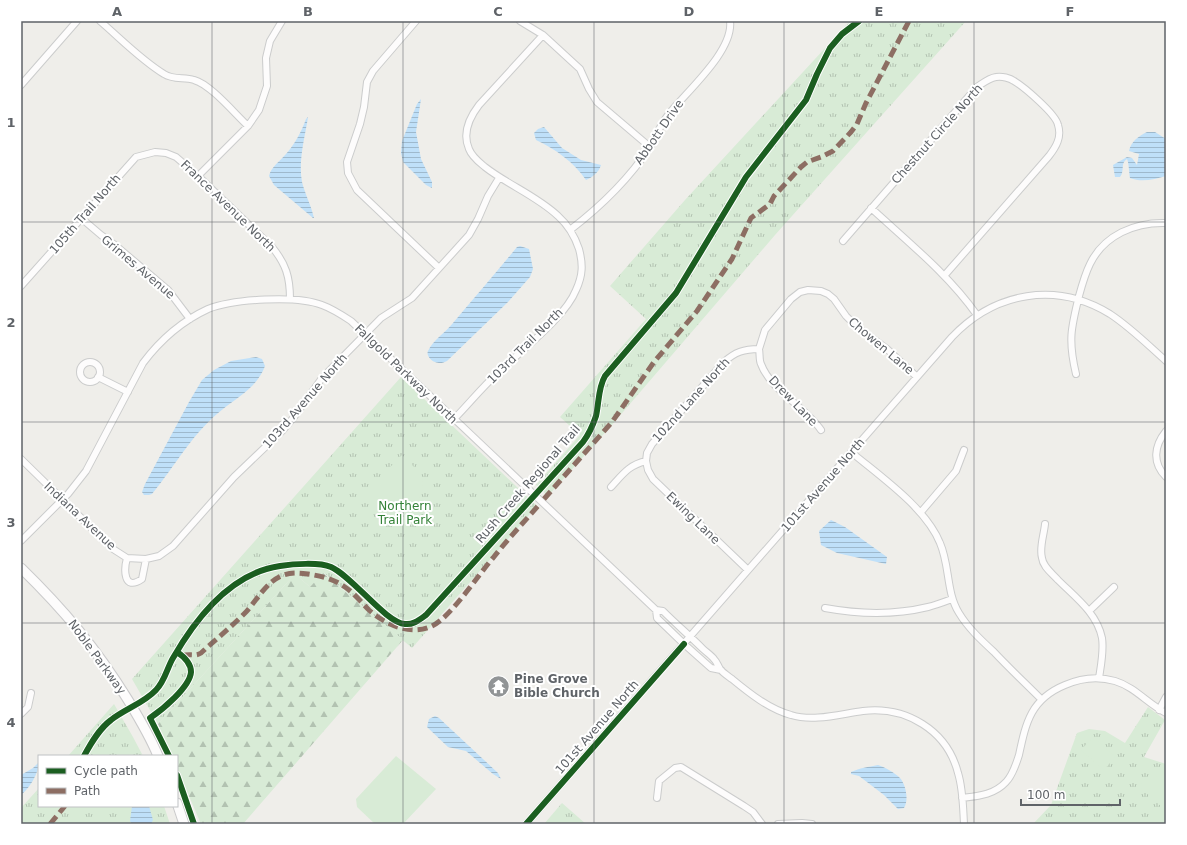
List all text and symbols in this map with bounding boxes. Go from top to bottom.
text: A [112,4,122,19]
text: B [303,4,313,19]
text: C [493,4,503,19]
text: D [684,4,695,19]
text: E [875,4,883,19]
text: F [1066,4,1074,19]
street label: Chestnut Circle North [889,81,985,187]
street label: Abbott Drive [631,97,687,167]
text: 1 [6,115,16,130]
street label: France Avenue North [178,157,278,255]
street label: 105th Trail North [47,171,123,257]
street label: Grimes Avenue [99,232,177,302]
street label: 103rd Trail North [484,305,566,387]
text: 2 [6,315,16,330]
street label: Chowen Lane [845,315,917,377]
street label: Fallgold Parkway North [352,321,460,427]
street label: 103rd Avenue North [260,351,350,451]
street label: 102nd Lane North [650,355,732,445]
street label: Drew Lane [766,373,820,429]
street label: Rush Creek Regional Trail [473,422,583,546]
street label: 101st Avenue North [778,435,868,535]
street label: Indiana Avenue [41,479,119,553]
street label: Ewing Lane [663,489,723,547]
park label: Northern Trail Park [377,499,432,527]
text: 3 [6,515,16,530]
street label: Noble Parkway [65,617,129,697]
place label: Pine Grove Bible Church [514,672,600,700]
temple icon: Pine Grove Bible Church [485,673,511,699]
street label: 101st Avenue North [552,677,642,777]
text: 4 [6,715,16,730]
legend [38,755,178,807]
text: Cycle path [74,764,138,778]
scale bar [1021,781,1120,807]
text: Path [74,784,100,798]
text: 100 m [1027,788,1065,802]

